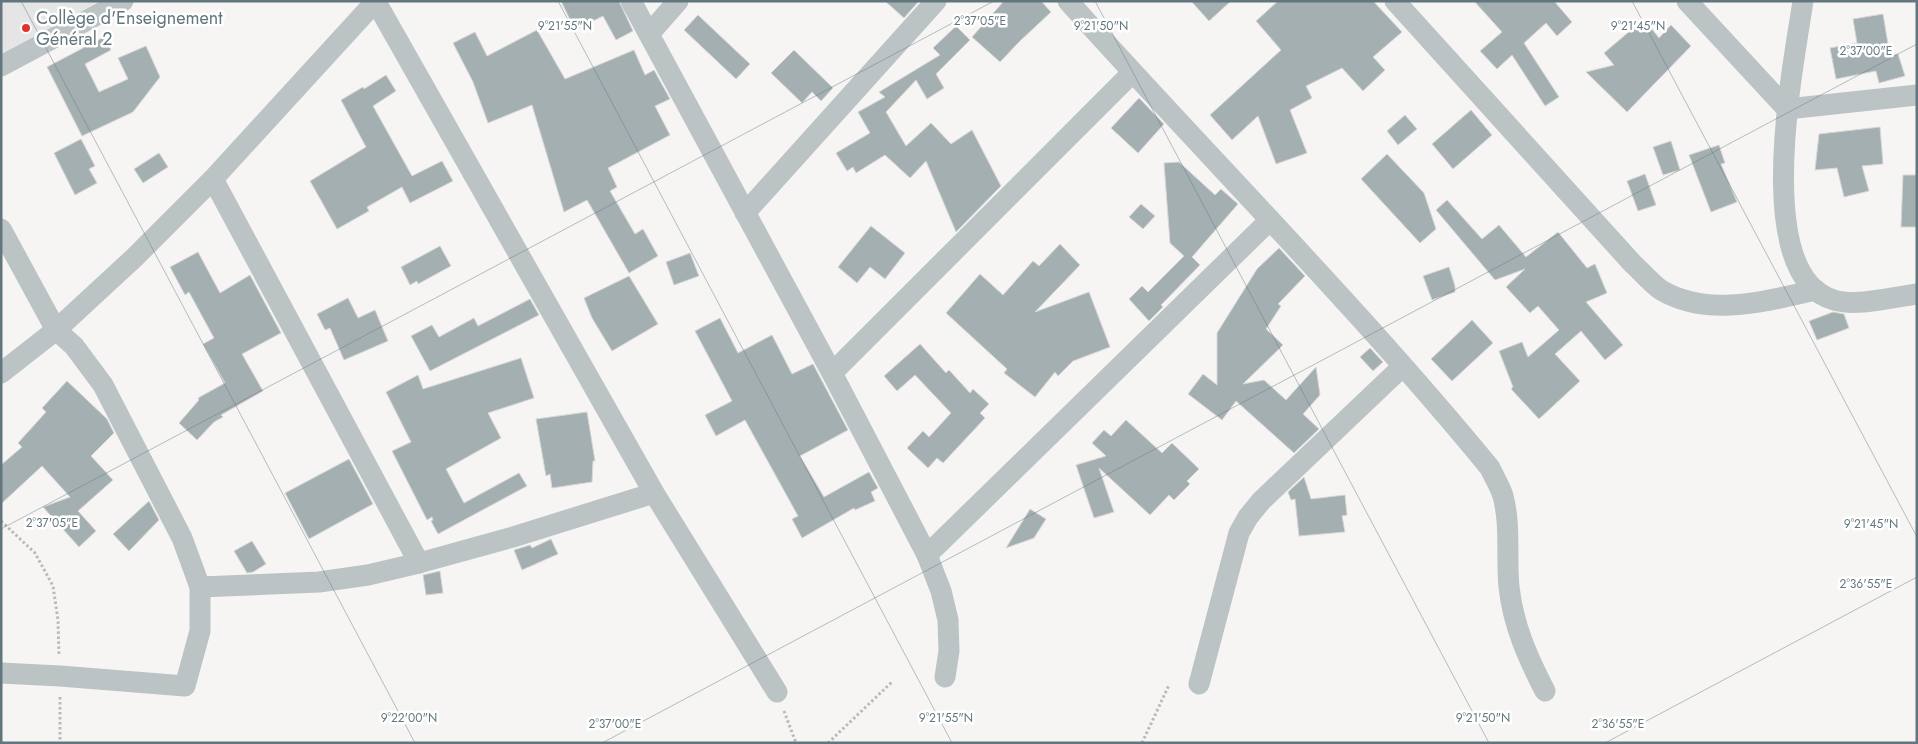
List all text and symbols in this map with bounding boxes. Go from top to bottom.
place label: Collège d'Enseignement Général 2 [36,5,223,52]
text: 2°37'05"E [954,12,1006,30]
text: 9°21'55"N [538,17,592,35]
text: 9°21'50"N [1074,17,1128,35]
text: 9°21'45"N [1611,17,1665,35]
marker: Collège d'Enseignement Général 2 [20,22,32,34]
text: 2°37'00"E [1840,42,1892,60]
text: 2°37'05"E [26,514,78,532]
text: 9°21'45"N [1844,515,1898,533]
text: 2°36'55"E [1840,575,1892,593]
text: 9°22'00"N [381,709,437,727]
text: 9°21'55"N [919,709,973,727]
text: 9°21'50"N [1456,709,1510,727]
text: 2°37'00"E [589,715,641,733]
text: 2°36'55"E [1592,715,1644,733]

